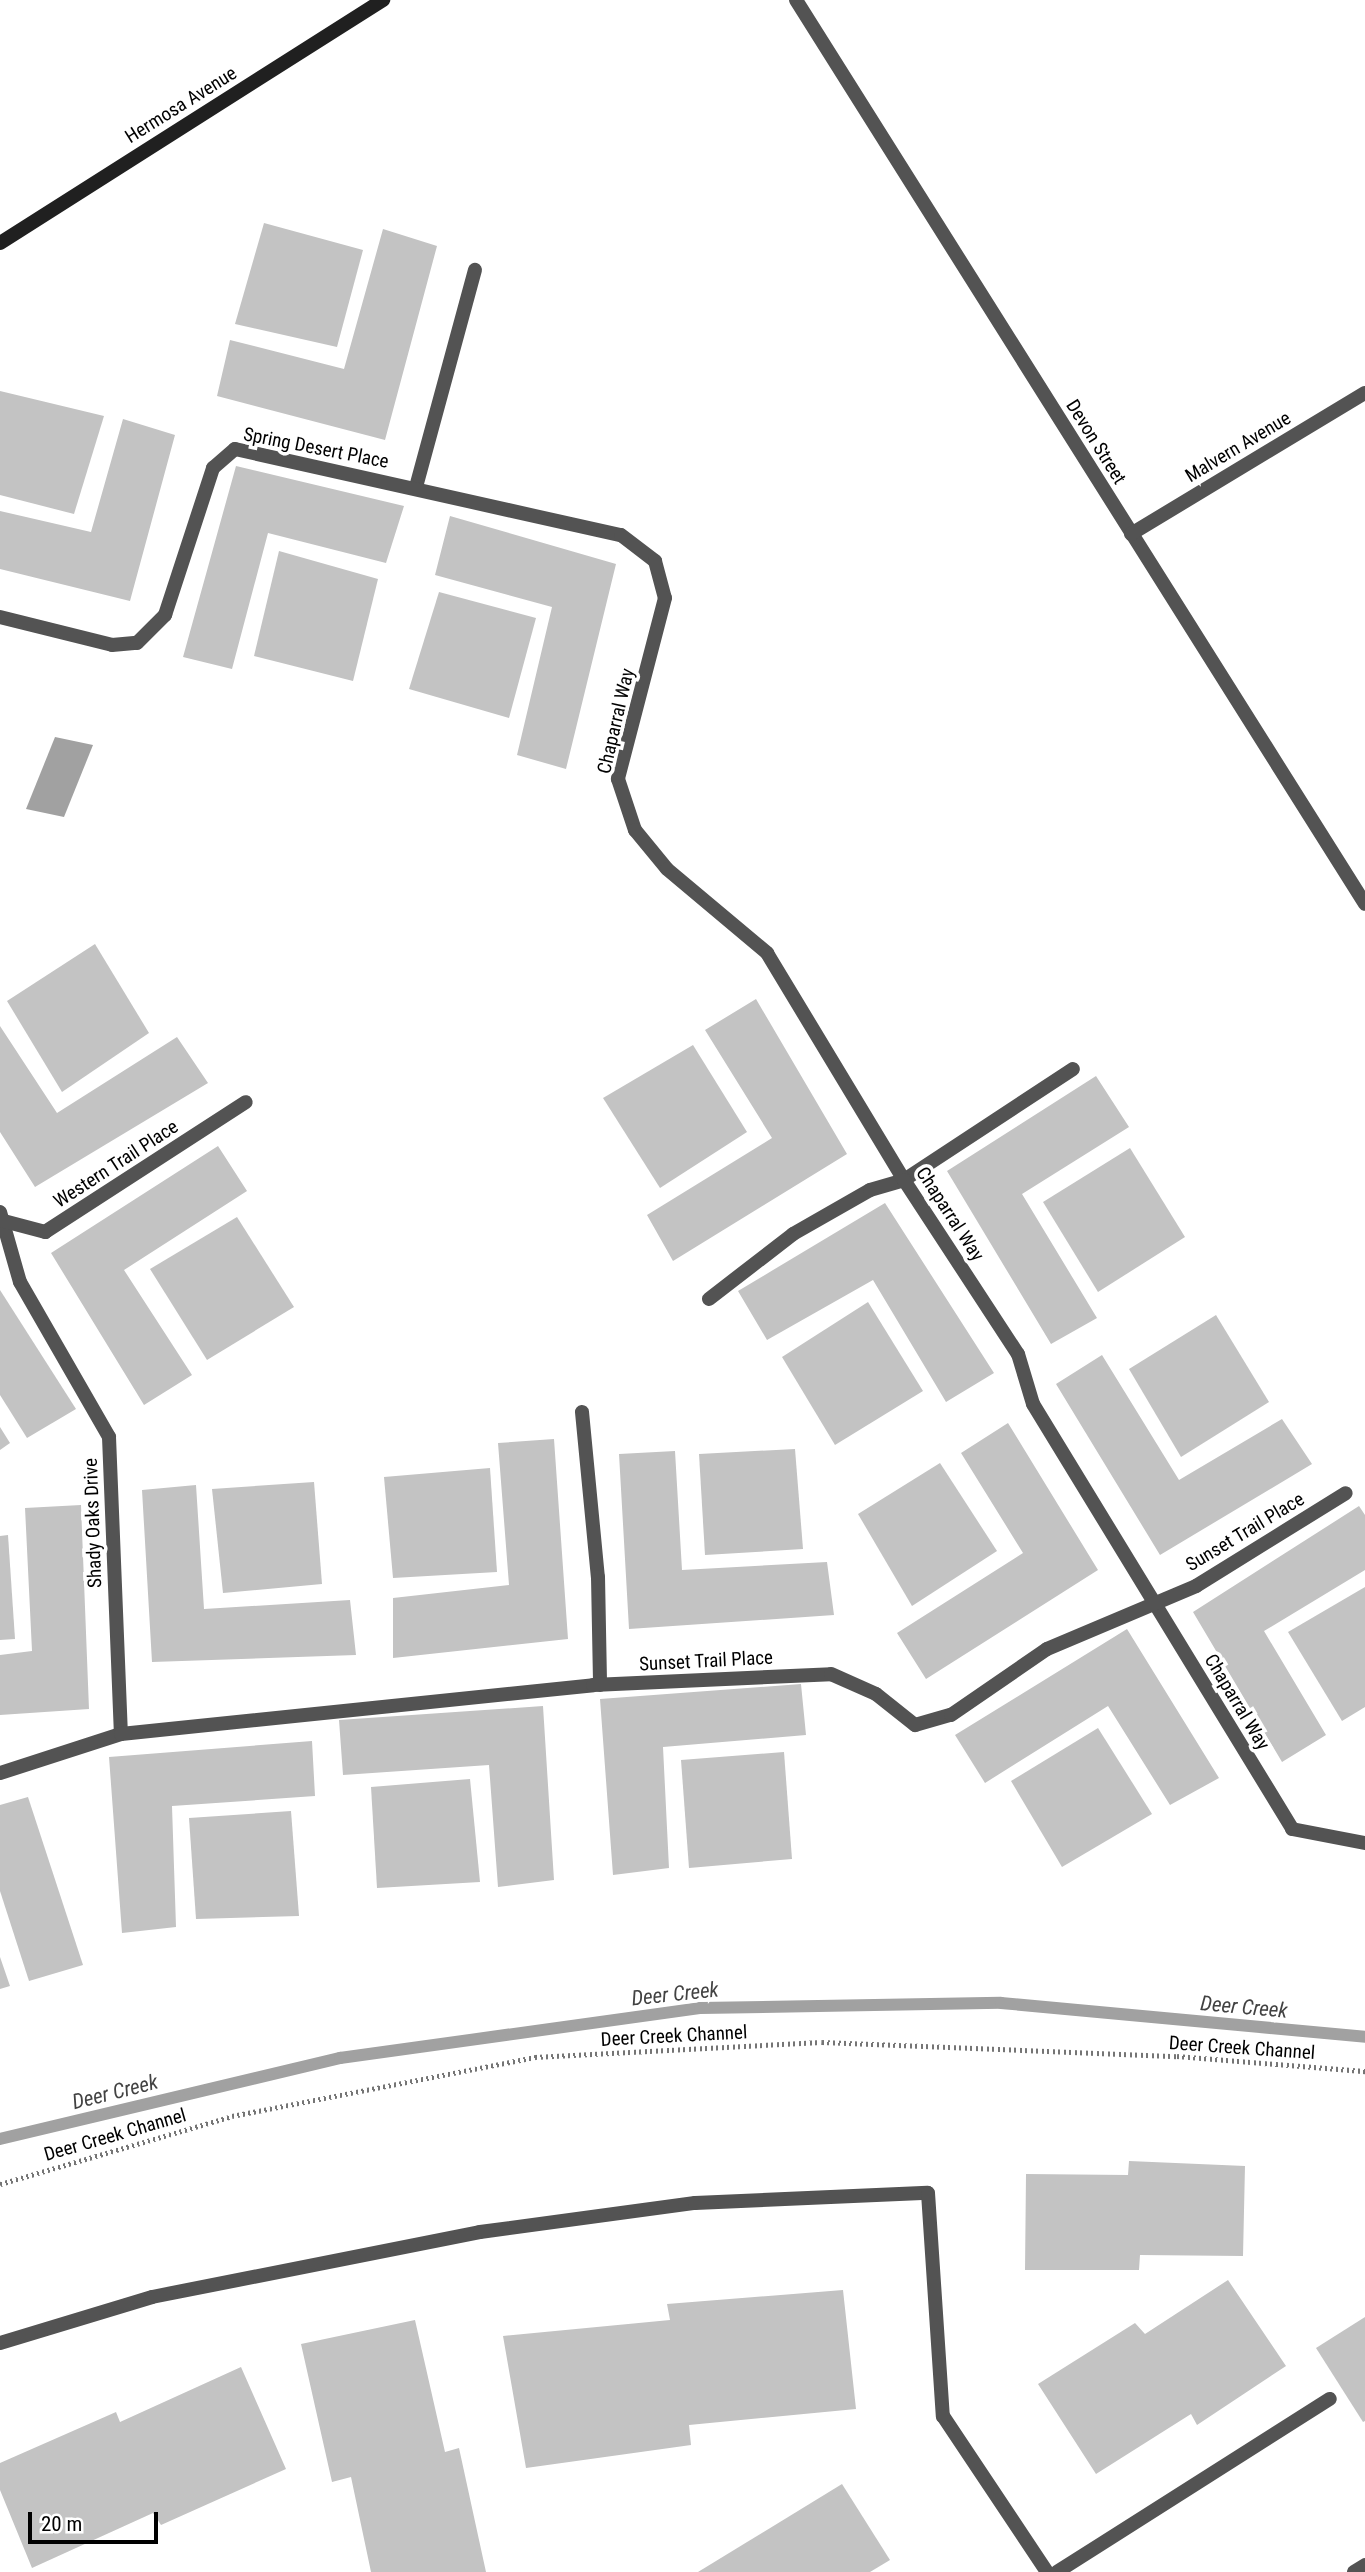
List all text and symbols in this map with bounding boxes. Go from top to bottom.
street label: Hermosa Avenue [121,62,241,148]
street label: Devon Street [1061,396,1131,488]
street label: Malvern Avenue [1181,407,1295,487]
street label: Spring Desert Place [241,423,391,473]
street label: Chaparral Way [593,666,639,776]
street label: Western Trail Place [49,1115,183,1213]
street label: Chaparral Way [911,1163,989,1265]
street label: Shady Oaks Drive [79,1458,107,1588]
street label: Sunset Trail Place [1182,1488,1308,1576]
street label: Sunset Trail Place [638,1646,774,1676]
street label: Chaparral Way [1200,1650,1274,1754]
water label: Deer Creek [630,1977,720,2011]
water label: Deer Creek [1199,1991,1289,2023]
street label: Deer Creek Channel [600,2021,748,2051]
street label: Deer Creek Channel [1168,2032,1316,2064]
water label: Deer Creek [69,2069,161,2115]
street label: Deer Creek Channel [41,2104,189,2166]
scale bar [32,2498,161,2542]
text: 20 m [41,2512,82,2536]

